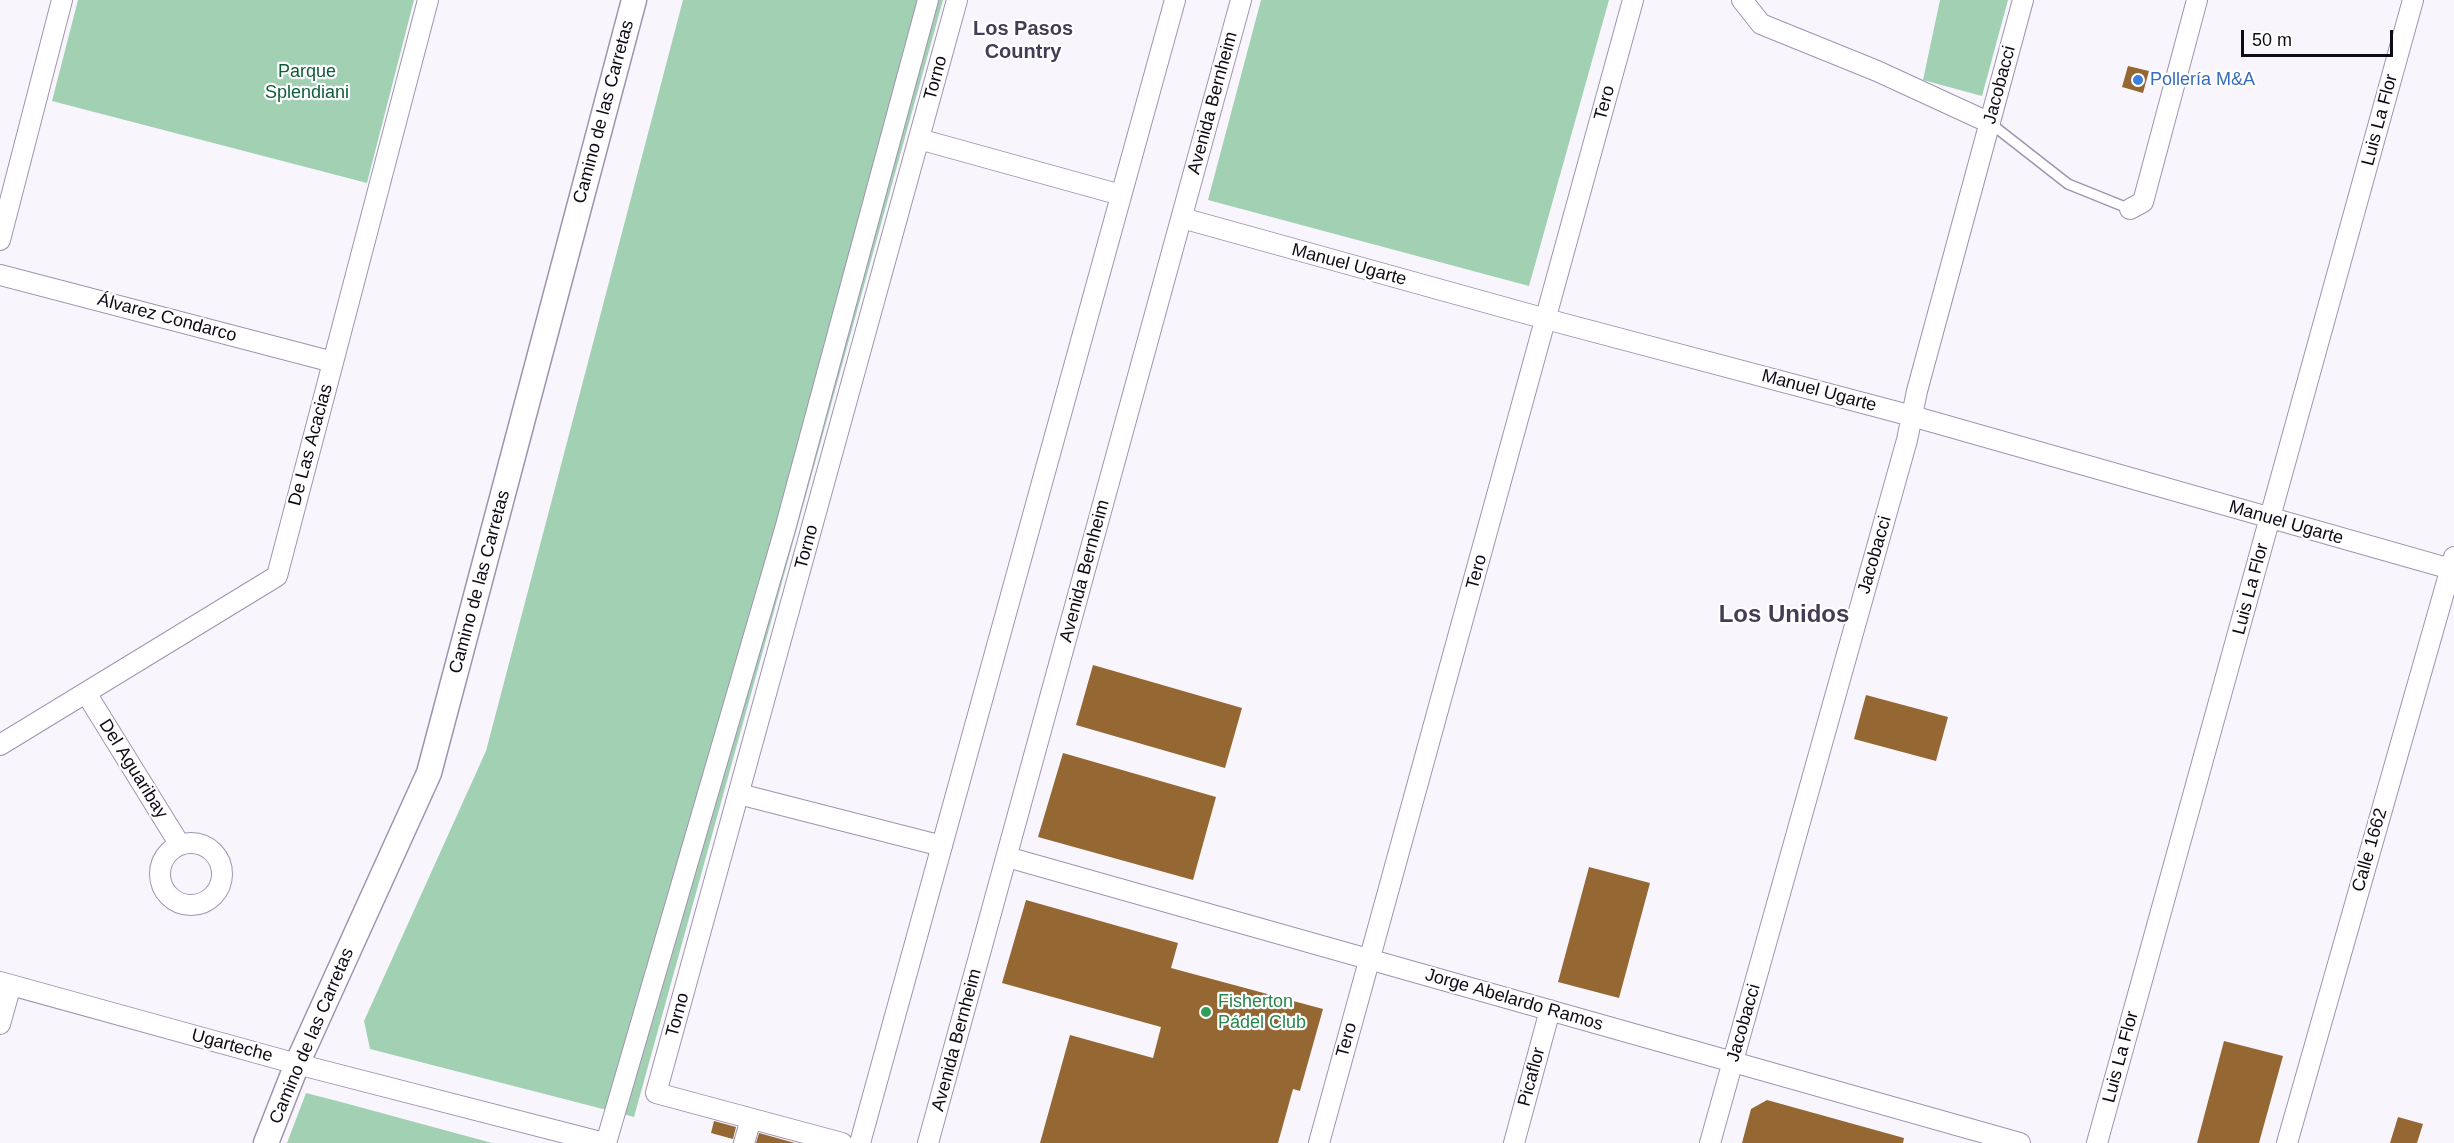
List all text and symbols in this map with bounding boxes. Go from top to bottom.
district label: Los Pasos Country [973,17,1073,64]
street label: Camino de las Carretas [569,18,639,206]
scale bar [2244,18,2396,56]
street label: Avenida Bernheim [1184,29,1242,177]
text: 50 m [2252,30,2292,50]
street label: Jacobacci [1979,44,2021,126]
street label: Torno [920,53,952,103]
park label: Parque Splendiani [265,61,349,104]
place label: Pollería M&A [2150,69,2255,91]
street label: Luis La Flor [2357,72,2403,168]
marker: Pollería M&A [2131,73,2145,87]
street label: Tero [1590,83,1620,123]
street label: Manuel Ugarte [1289,239,1409,291]
street label: Álvarez Condarco [95,289,239,347]
street label: Manuel Ugarte [1759,365,1879,417]
street label: De Las Acacias [284,382,338,508]
street label: Camino de las Carretas [445,488,515,676]
street label: Manuel Ugarte [2226,496,2346,550]
street label: Avenida Bernheim [1056,497,1114,645]
street label: Jacobacci [1854,514,1896,596]
street label: Torno [791,522,823,572]
street label: Luis La Flor [2228,541,2274,637]
street label: Tero [1462,552,1492,592]
district label: Los Unidos [1719,601,1849,629]
street label: Del Aguaribay [94,715,172,823]
street label: Calle 1662 [2348,806,2392,894]
street label: Camino de las Carretas [265,945,359,1127]
street label: Jorge Abelardo Ramos [1423,964,1605,1036]
street label: Avenida Bernheim [928,966,986,1114]
street label: Jacobacci [1723,982,1765,1064]
street label: Torno [662,990,694,1040]
place label: Fisherton Pádel Club [1218,991,1306,1034]
marker: Fisherton Pádel Club [1199,1005,1213,1019]
street label: Luis La Flor [2098,1009,2144,1105]
street label: Tero [1332,1020,1362,1060]
street label: Ugarteche [189,1025,275,1067]
street label: Picaflor [1514,1045,1550,1109]

